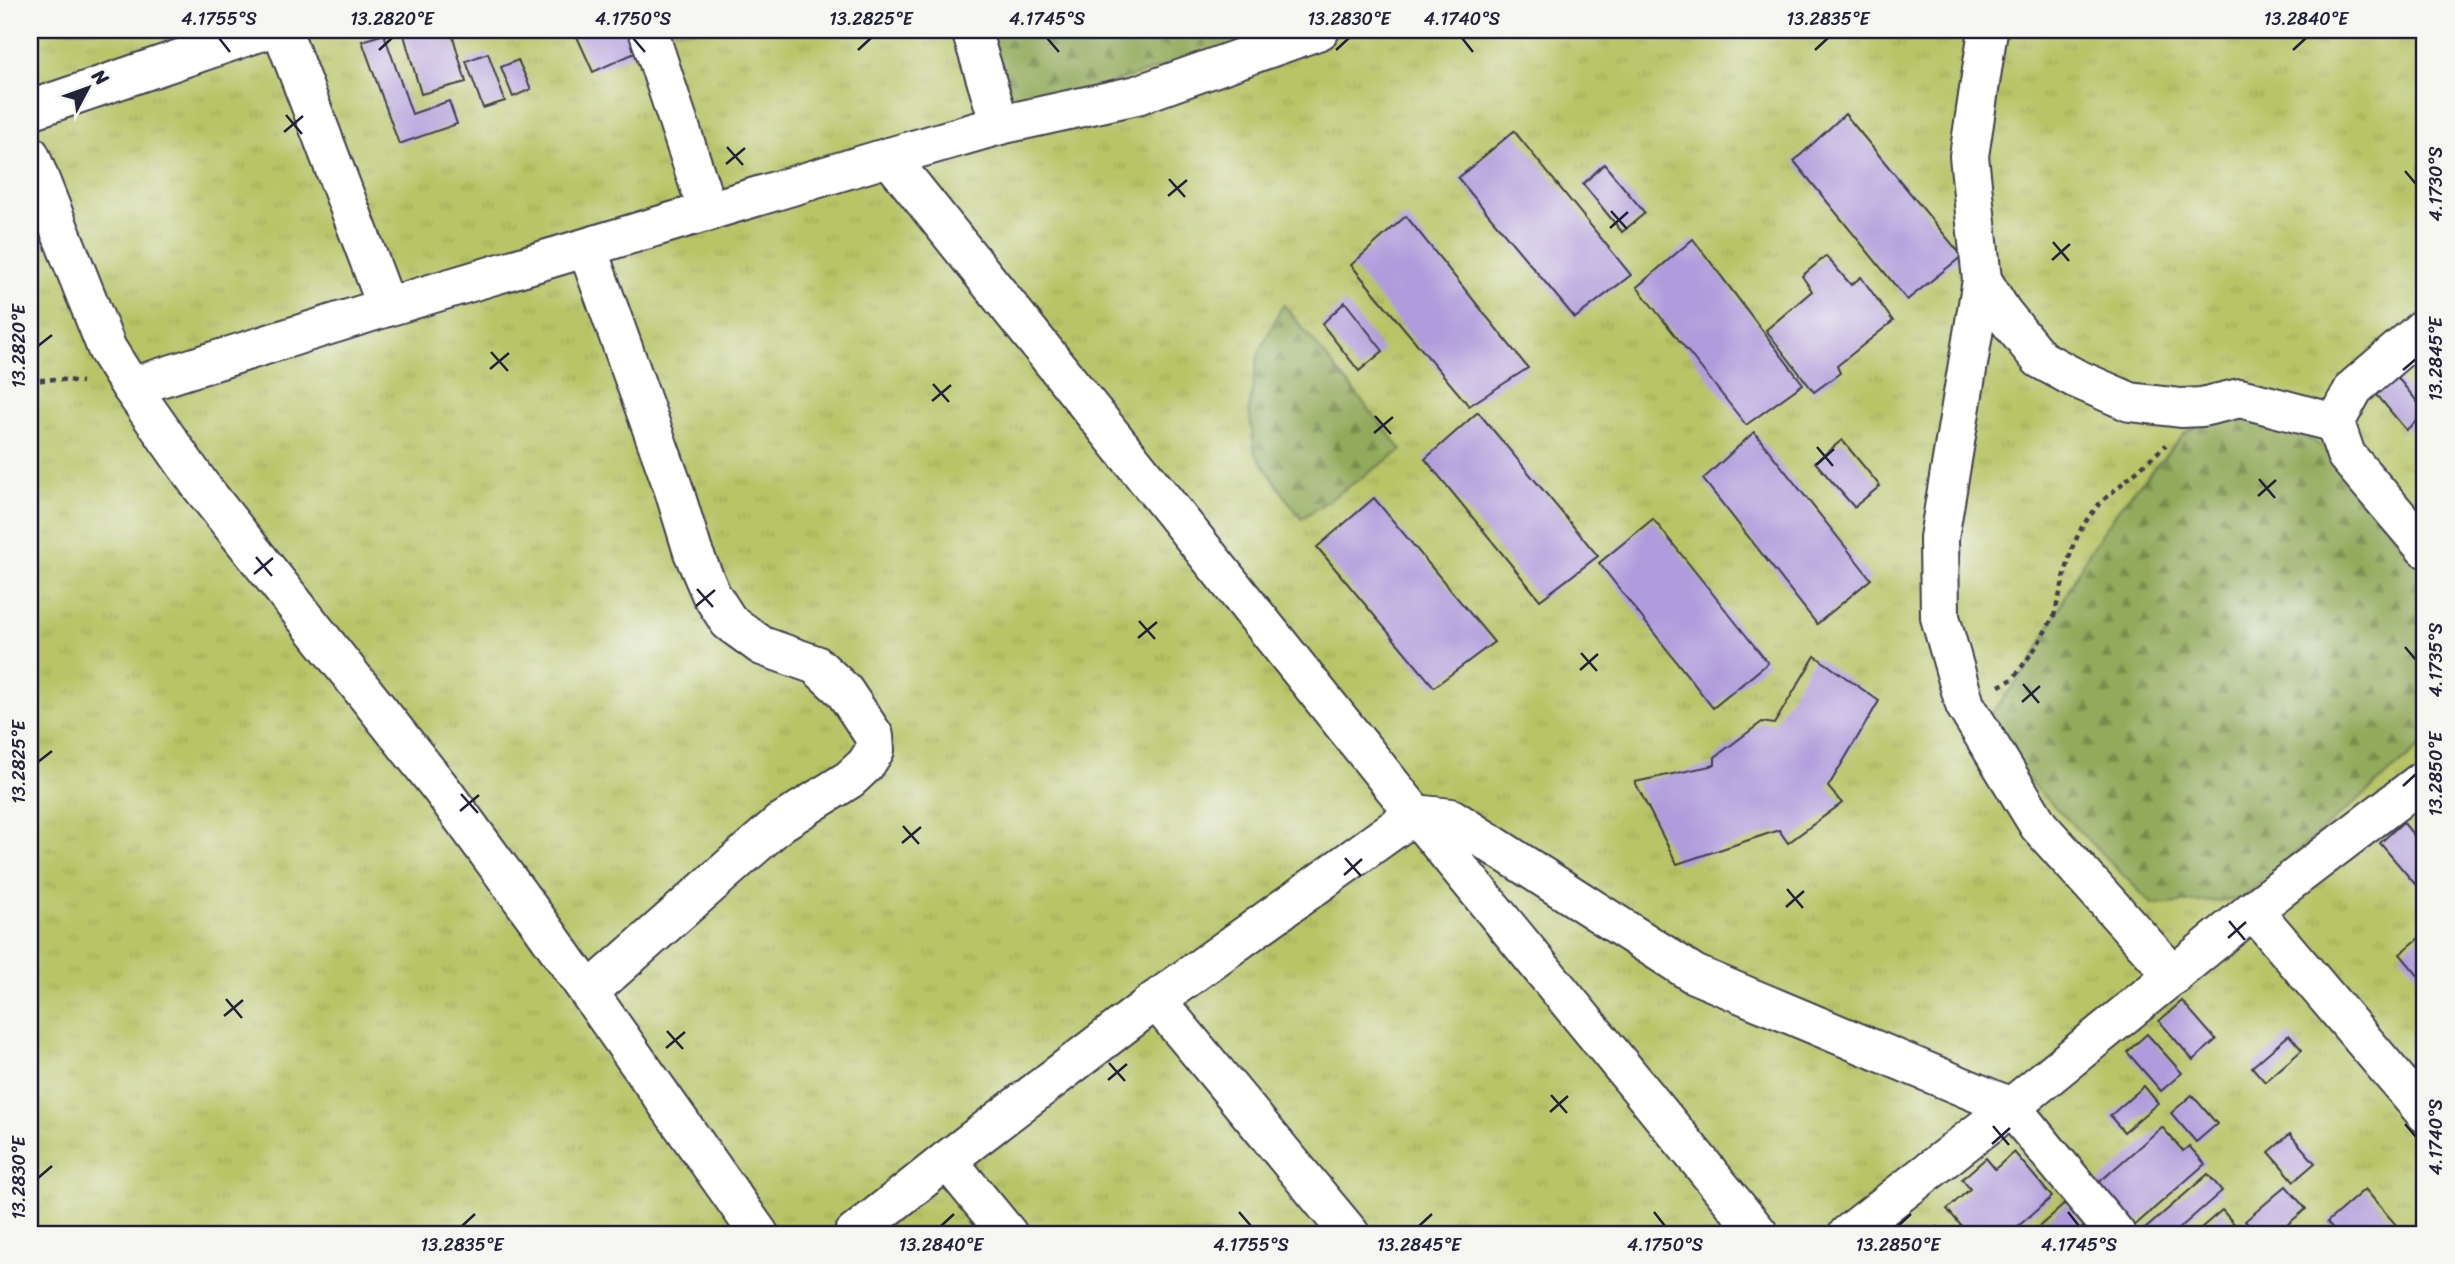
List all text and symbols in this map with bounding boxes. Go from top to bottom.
text: 4.1755°S [181,3,257,35]
text: 13.2820°E [350,3,435,35]
text: 4.1750°S [595,3,671,35]
text: 13.2825°E [829,3,914,35]
text: 4.1745°S [1009,3,1085,35]
text: 13.2830°E [1307,3,1392,35]
text: 4.1740°S [1424,3,1500,35]
text: 13.2835°E [1787,3,1870,35]
text: 13.2840°E [2264,3,2349,35]
north arrow [52,52,122,122]
text: N [83,61,118,94]
text: 4.1730°S [2420,147,2452,221]
text: 13.2820°E [3,303,35,388]
text: 13.2845°E [2420,316,2452,401]
text: 4.1735°S [2420,623,2452,697]
text: 13.2825°E [3,719,35,804]
text: 13.2850°E [2420,731,2452,816]
text: 4.1740°S [2420,1099,2452,1175]
text: 13.2830°E [3,1135,35,1220]
text: 13.2835°E [421,1229,504,1261]
text: 13.2840°E [899,1229,984,1261]
text: 4.1755°S [1213,1229,1289,1261]
text: 13.2845°E [1377,1229,1462,1261]
text: 4.1750°S [1627,1229,1703,1261]
text: 13.2850°E [1856,1229,1941,1261]
text: 4.1745°S [2041,1229,2117,1261]

